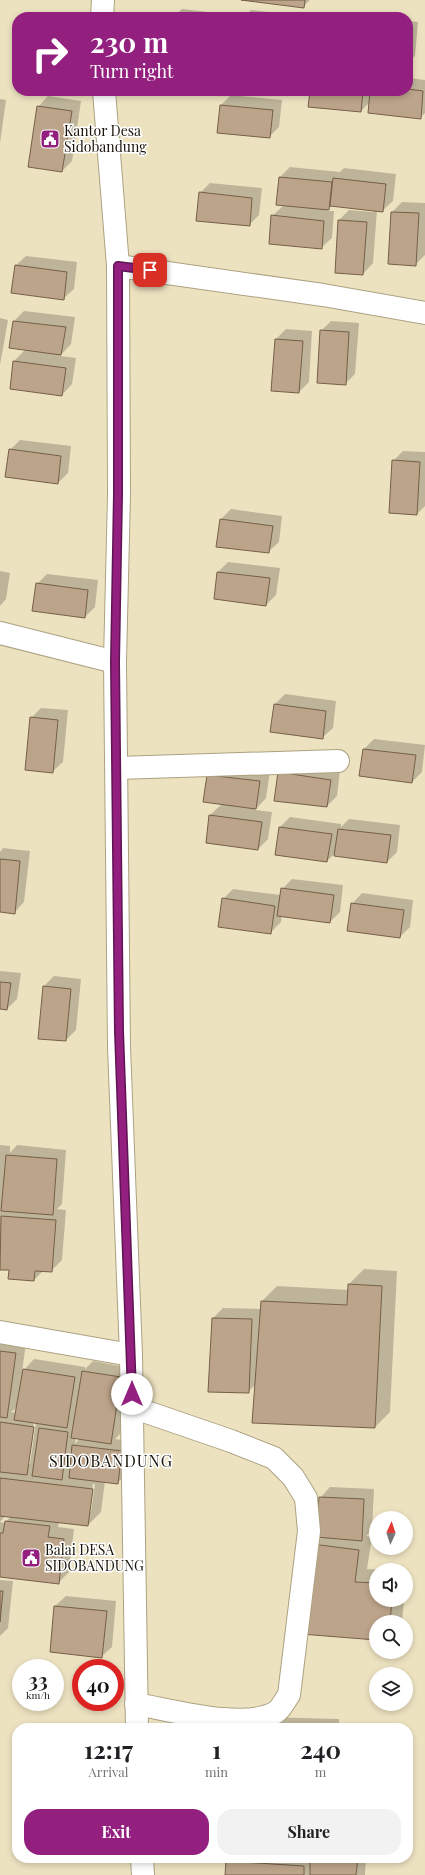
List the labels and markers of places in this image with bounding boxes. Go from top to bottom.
place label: Kantor Desa Sidobandung [64,121,147,156]
public building icon: Kantor Desa Sidobandung [39,128,61,150]
pin [133,253,167,287]
place label: Balai DESA SIDOBANDUNG [45,1540,144,1575]
public building icon: Balai DESA SIDOBANDUNG [20,1547,42,1569]

